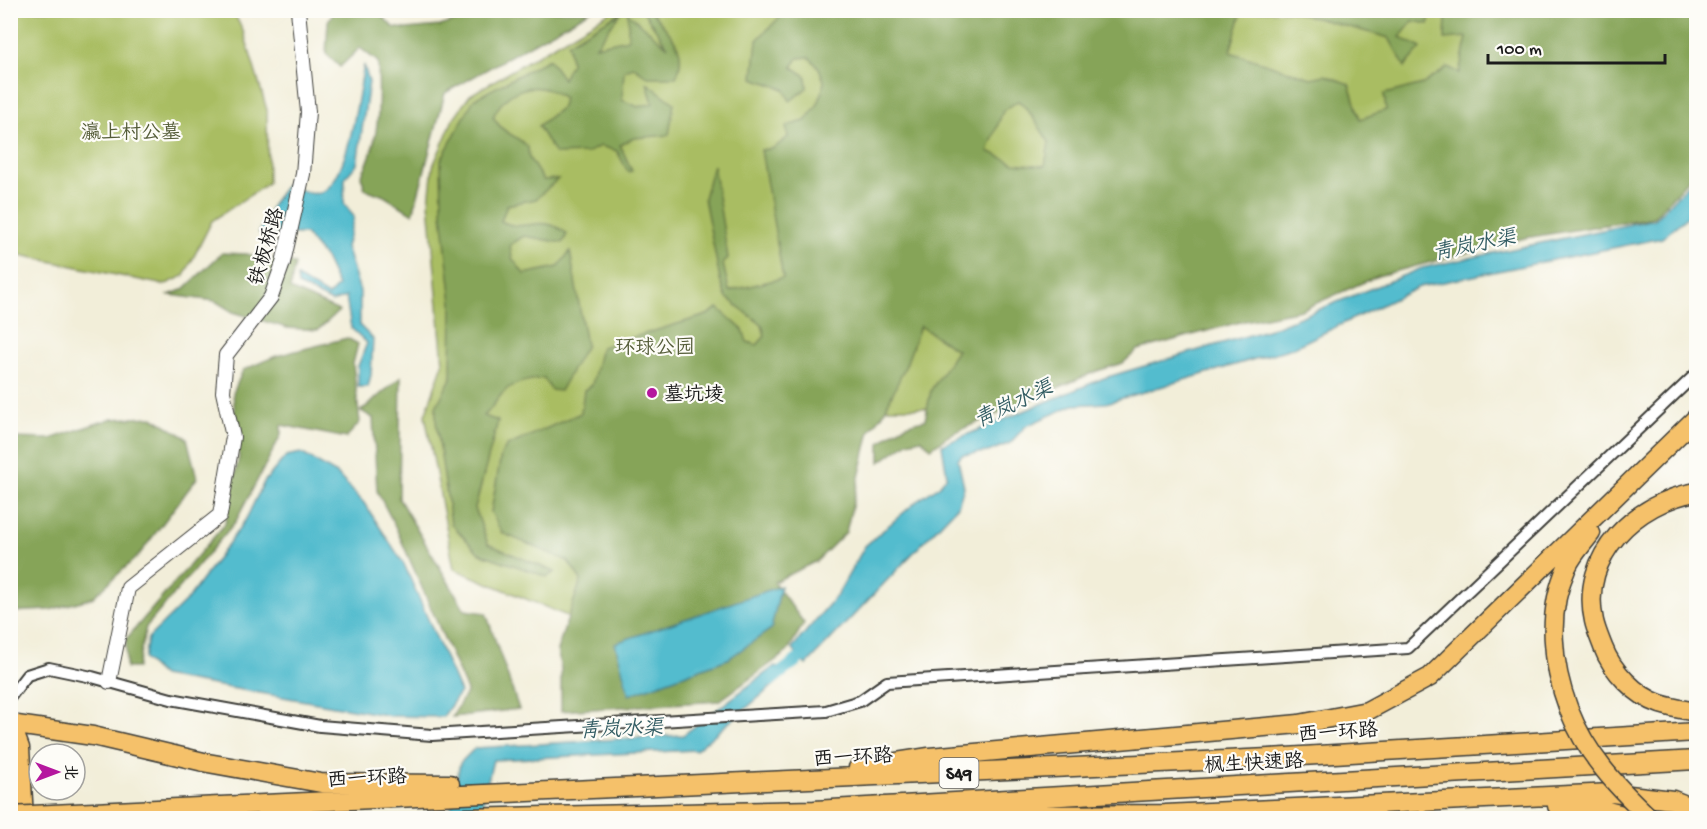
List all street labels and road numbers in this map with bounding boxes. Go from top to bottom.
street label: 铁板桥路 [244,204,291,289]
street label: 西一环路 [1297,718,1380,749]
street label: 西一环路 [813,744,895,773]
street label: 枫生快速路 [1204,749,1306,780]
road number: S49 [940,758,978,788]
street label: 西一环路 [327,765,409,794]

